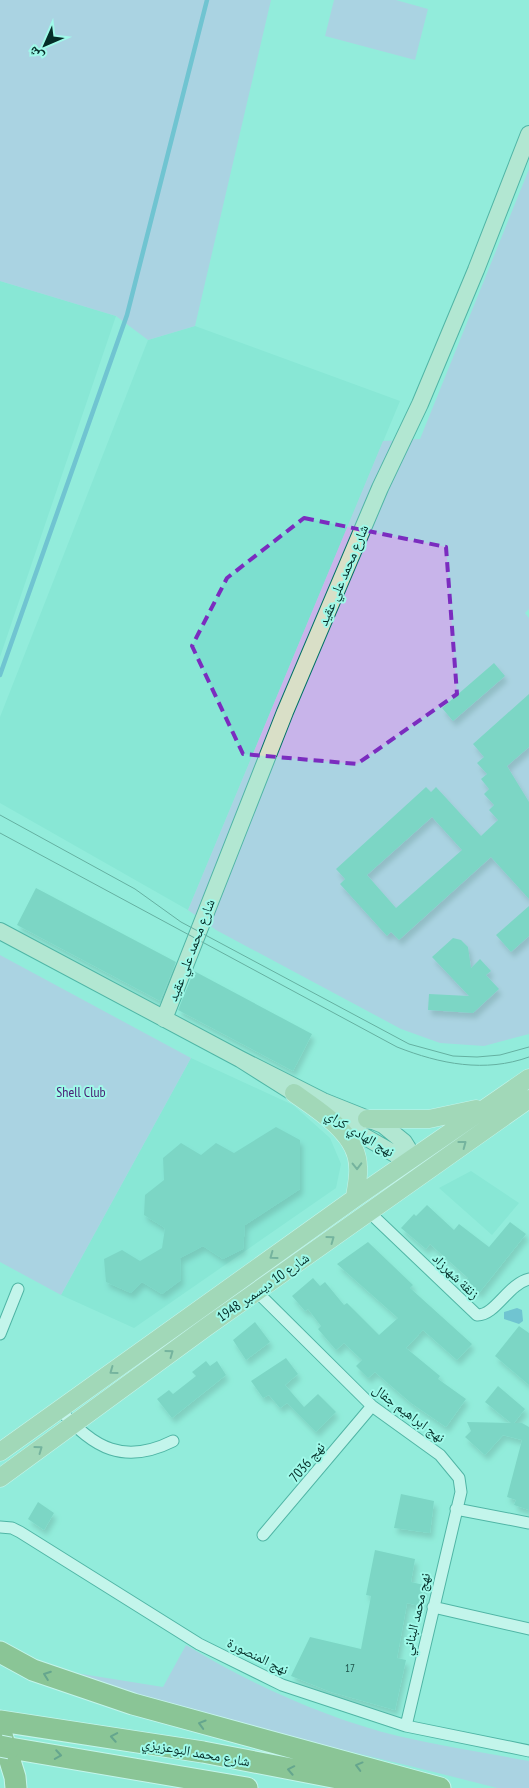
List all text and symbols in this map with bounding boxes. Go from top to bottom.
north arrow [20,20,70,70]
text: ش [24,42,47,66]
street label: شارع محمد علي عقيد [314,522,375,629]
street label: شارع محمد علي عقيد [163,896,221,1005]
park label: Shell Club [56,1083,106,1101]
street label: نهج الهادي كراي [321,1105,398,1163]
one-way arrow [457,1141,467,1150]
one-way arrow [352,1163,363,1171]
one-way arrow [325,1236,335,1245]
street label: شارع 10 ديسمبر 1948 [213,1248,313,1326]
street label: زنقة شهرزاد [429,1249,483,1303]
one-way arrow [270,1250,279,1259]
one-way arrow [164,1350,174,1359]
one-way arrow [109,1365,119,1374]
street label: نهج ابراهيم جفال [368,1380,449,1447]
street label: نهج 7036 [285,1438,330,1486]
one-way arrow [33,1446,43,1455]
street label: نهج محمد البناني [398,1571,437,1658]
street label: نهج المنصورة [224,1633,292,1680]
house number: 17 [345,1661,355,1675]
one-way arrow [43,1671,52,1681]
one-way arrow [199,1719,207,1729]
one-way arrow [110,1732,118,1742]
street label: شارع محمد البوعزيزي [140,1734,251,1773]
one-way arrow [54,1750,62,1760]
one-way arrow [355,1762,364,1772]
one-way arrow [286,1765,295,1776]

